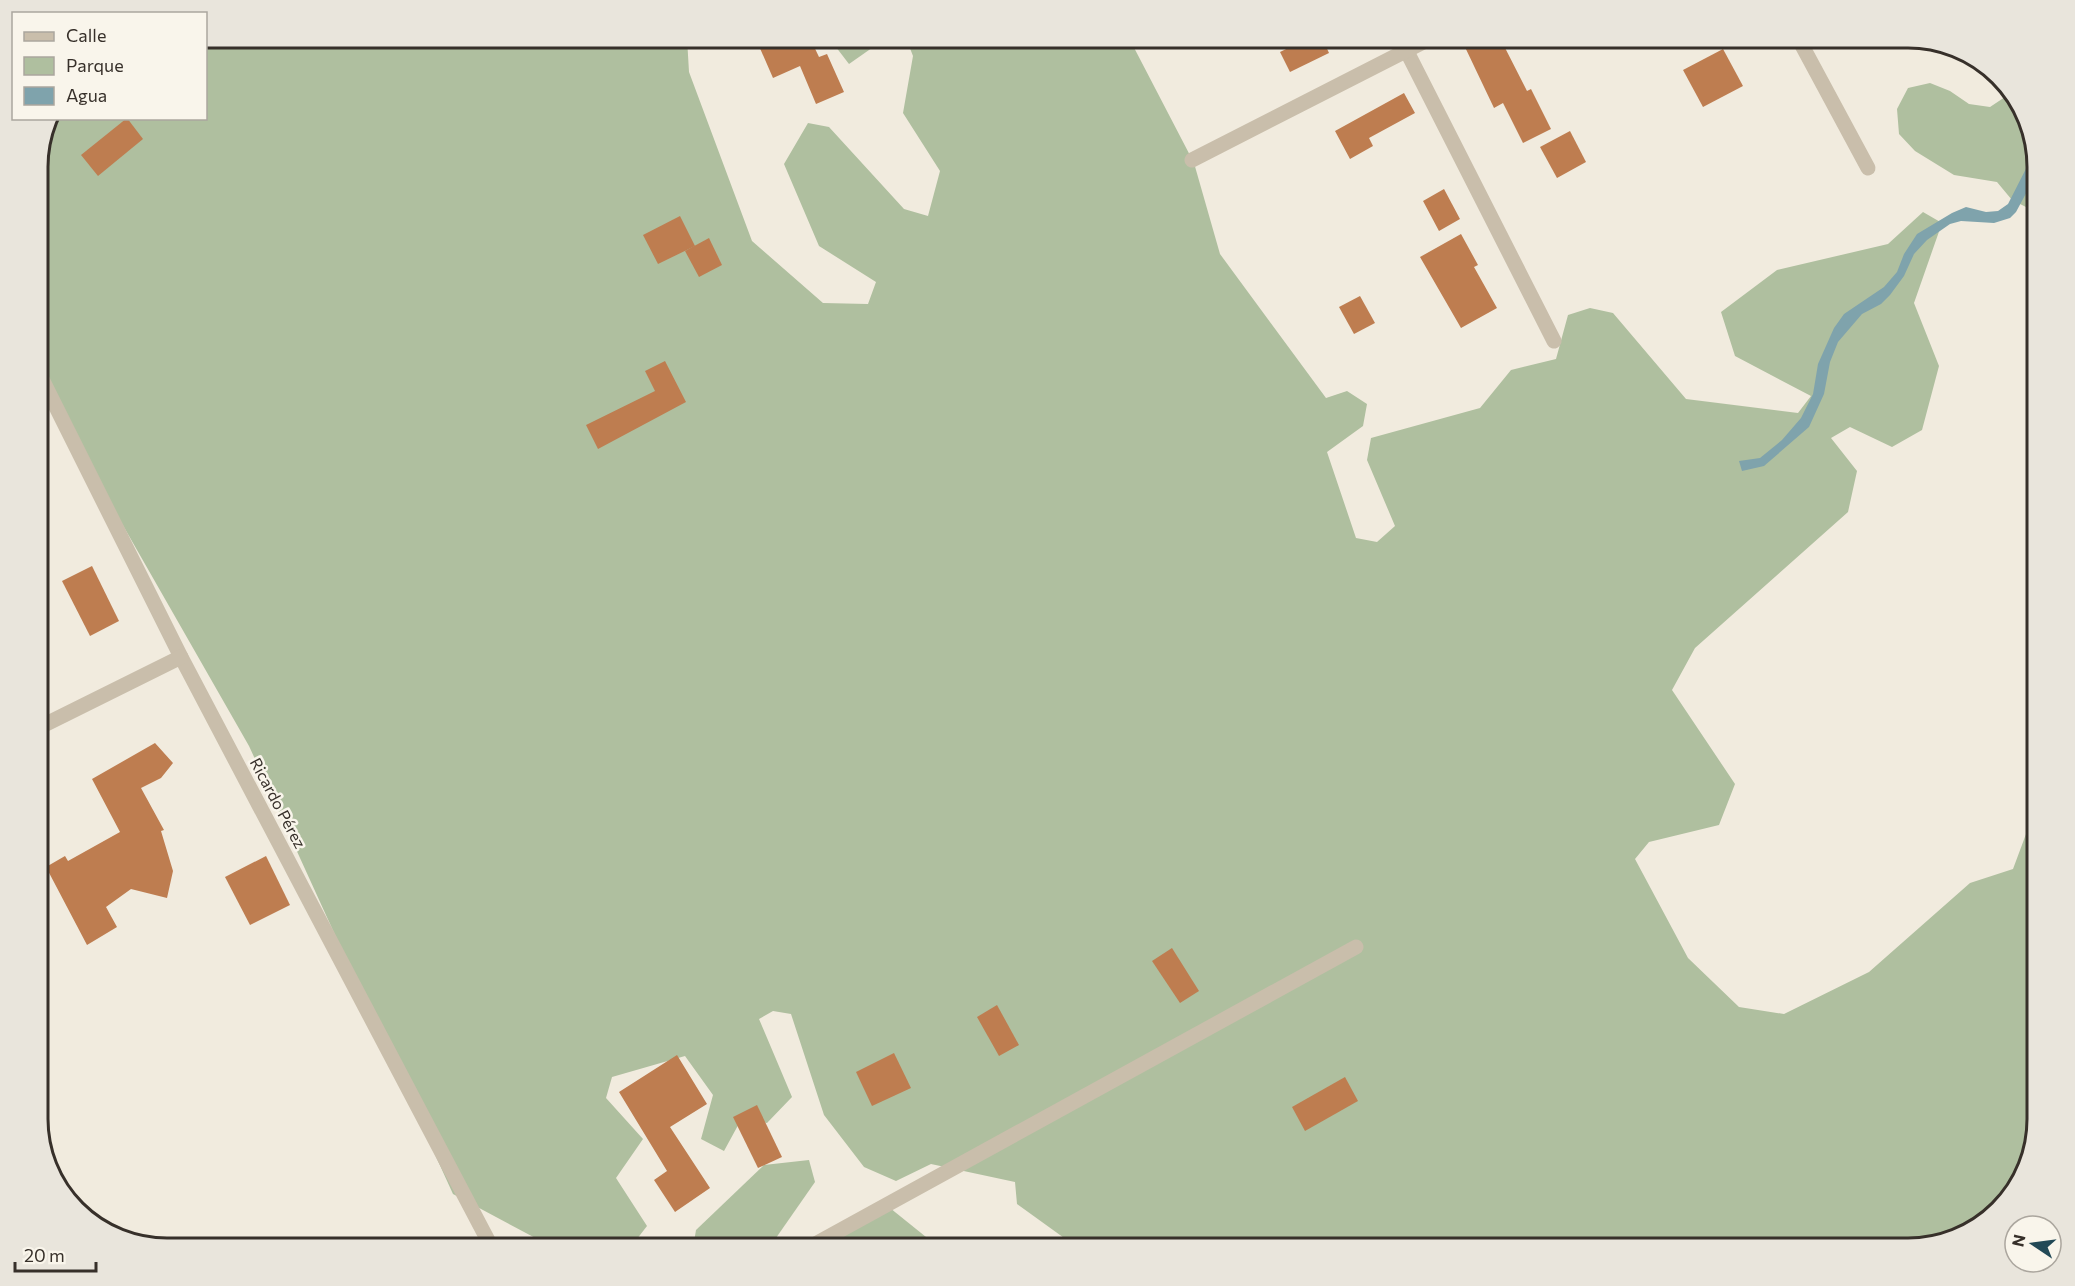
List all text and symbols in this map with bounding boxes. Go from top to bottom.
legend [12,12,207,120]
text: Calle [66,24,106,46]
text: Parque [66,54,124,76]
text: Agua [66,84,107,106]
street label: Ricardo Pérez [247,754,310,851]
north arrow [2003,1214,2063,1274]
text: N [2007,1233,2029,1248]
scale bar [15,1235,96,1273]
text: 20 m [24,1244,65,1266]

